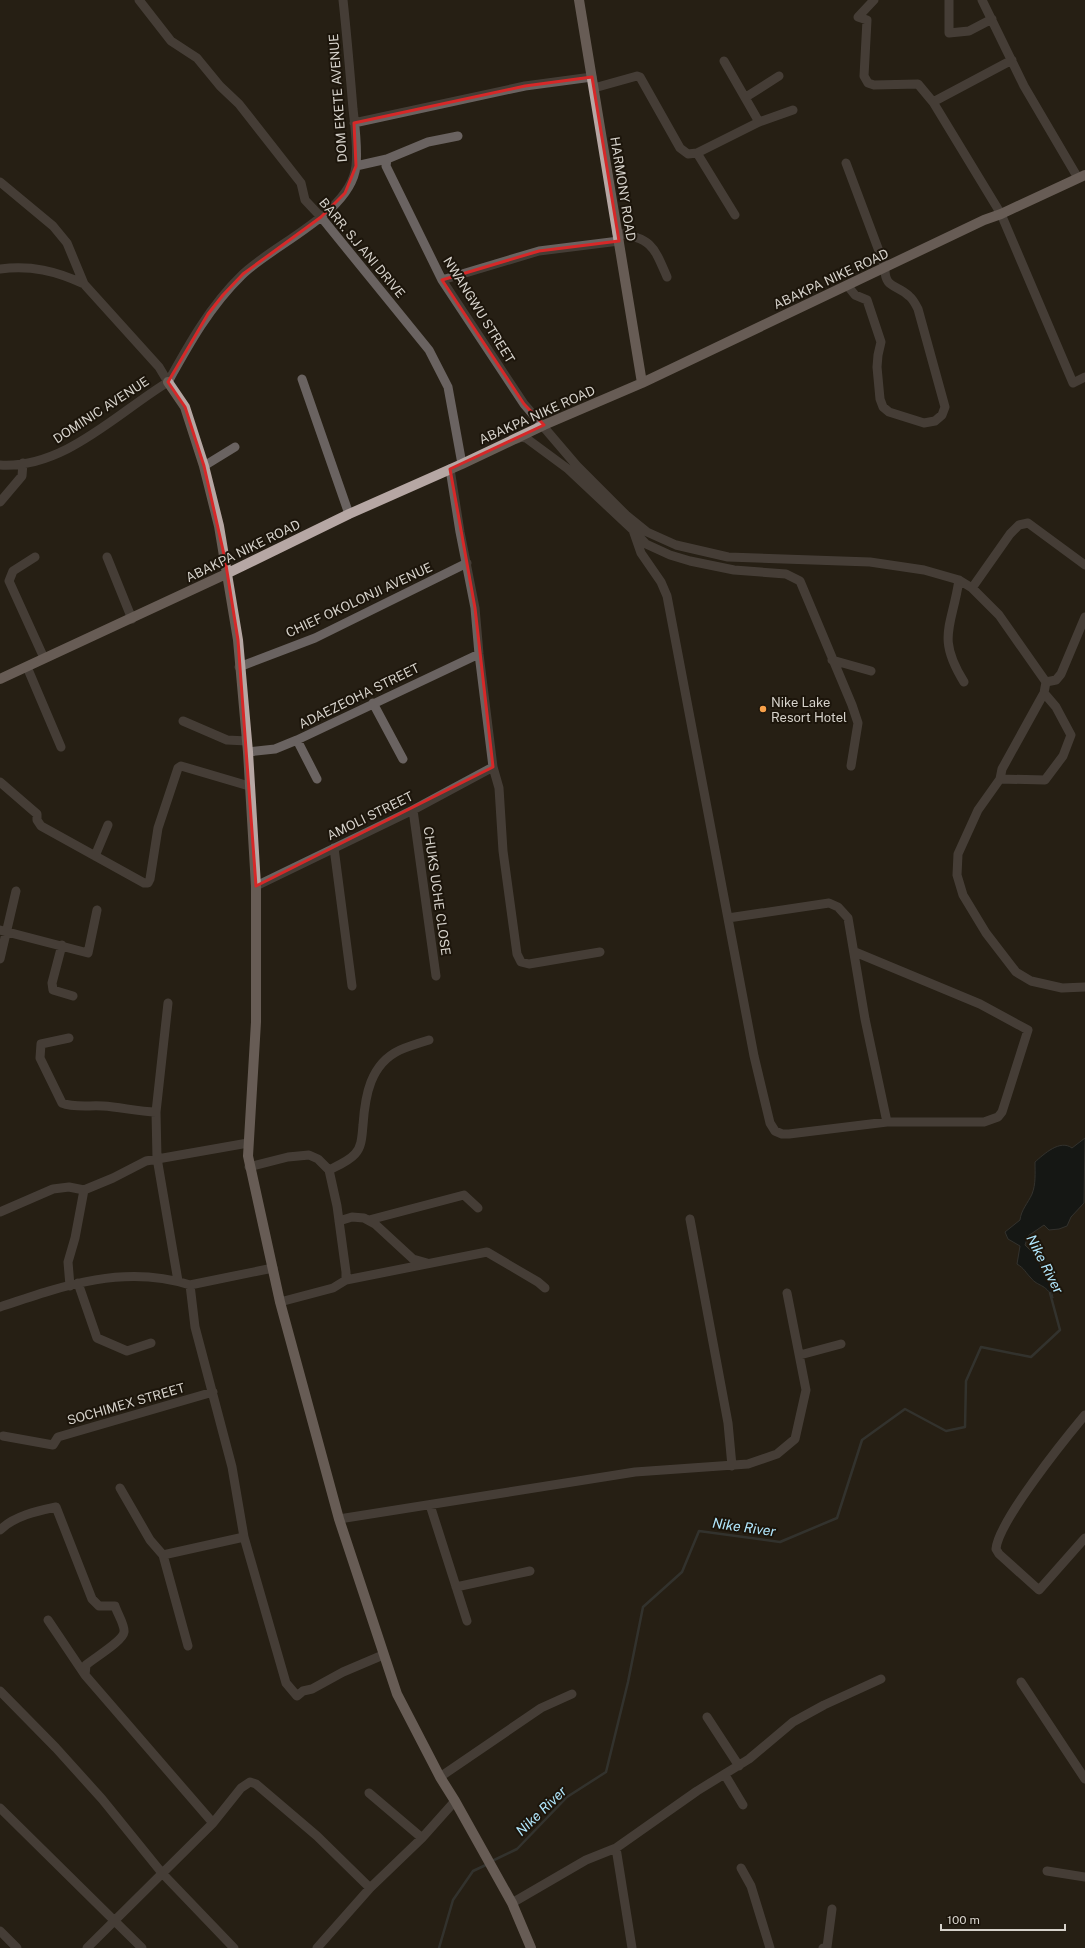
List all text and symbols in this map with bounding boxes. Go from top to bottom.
street label: DOM EKETE AVENUE [326,33,350,163]
street label: HARMONY ROAD [607,136,639,242]
street label: BARR. S.J ANI DRIVE [316,195,408,301]
street label: ABAKPA NIKE ROAD [771,246,891,312]
street label: NWANGWU STREET [440,254,518,366]
street label: DOMINIC AVENUE [50,374,152,446]
street label: ABAKPA NIKE ROAD [477,383,597,447]
street label: ABAKPA NIKE ROAD [183,517,303,585]
street label: CHIEF OKOLONJI AVENUE [284,559,434,641]
street label: ADAEZEOHA STREET [296,660,422,732]
place label: Nike Lake Resort Hotel [771,695,847,725]
marker: Nike Lake Resort Hotel [758,704,768,714]
street label: AMOLI STREET [325,789,416,843]
street label: CHUKS UCHE CLOSE [421,826,453,956]
water label: Nike River [1023,1232,1067,1297]
street label: SOCHIMEX STREET [65,1380,187,1428]
water label: Nike River [711,1515,777,1539]
water label: Nike River [512,1783,570,1839]
scale bar [941,1906,1065,1932]
text: 100 m [947,1913,980,1927]

